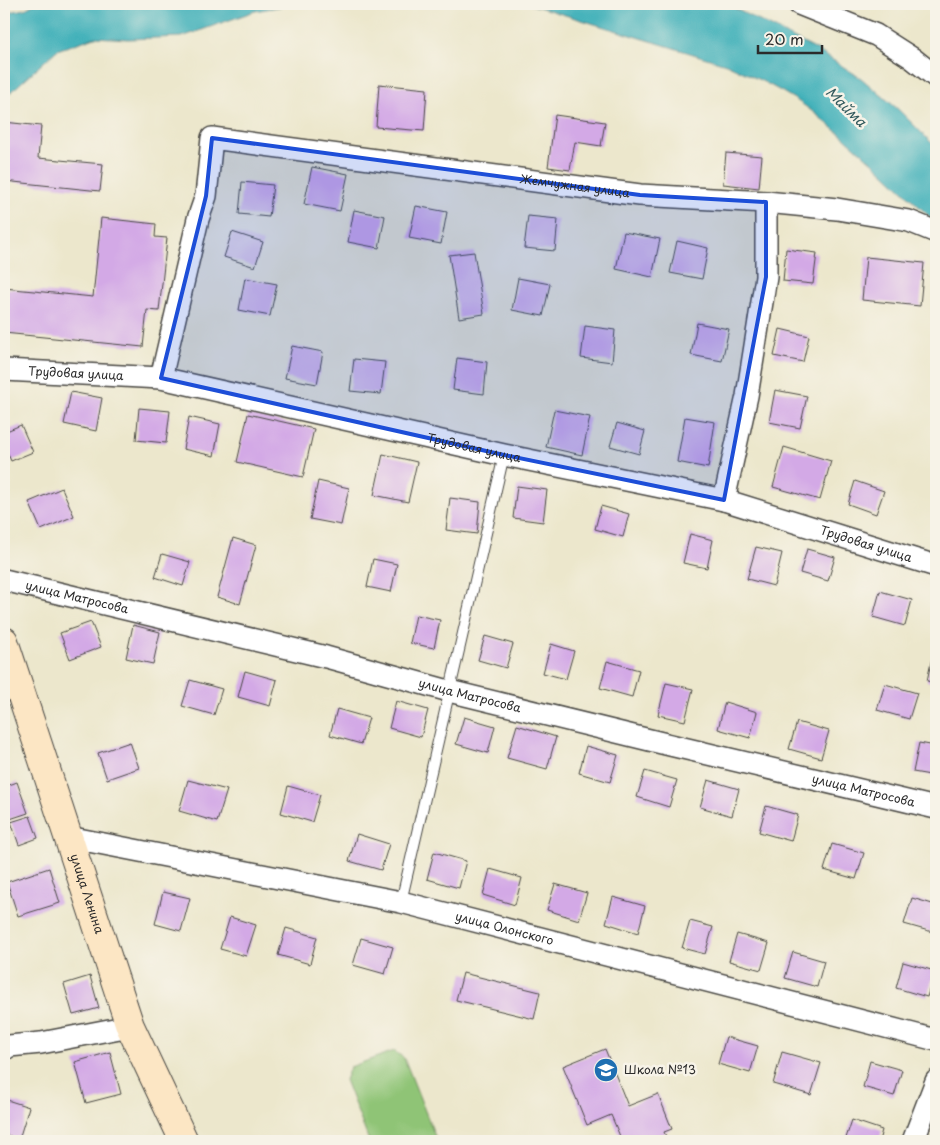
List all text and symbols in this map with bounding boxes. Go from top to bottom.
scale bar [758,22,821,54]
text: 20 m [765,27,804,50]
water label: Майма [821,82,872,132]
street label: Жемчужная улица [519,169,631,202]
street label: Трудовая улица [28,361,125,384]
street label: Трудовая улица [426,428,523,466]
street label: Трудовая улица [818,520,915,566]
street label: улица Матросова [24,575,131,618]
street label: улица Матросова [417,673,524,716]
street label: улица Матросова [810,769,917,811]
street label: улица Ленина [66,851,109,936]
street label: улица Олонского [453,906,556,949]
school or university icon: Школа №13 [593,1057,619,1083]
place label: Школа №13 [624,1060,696,1078]

